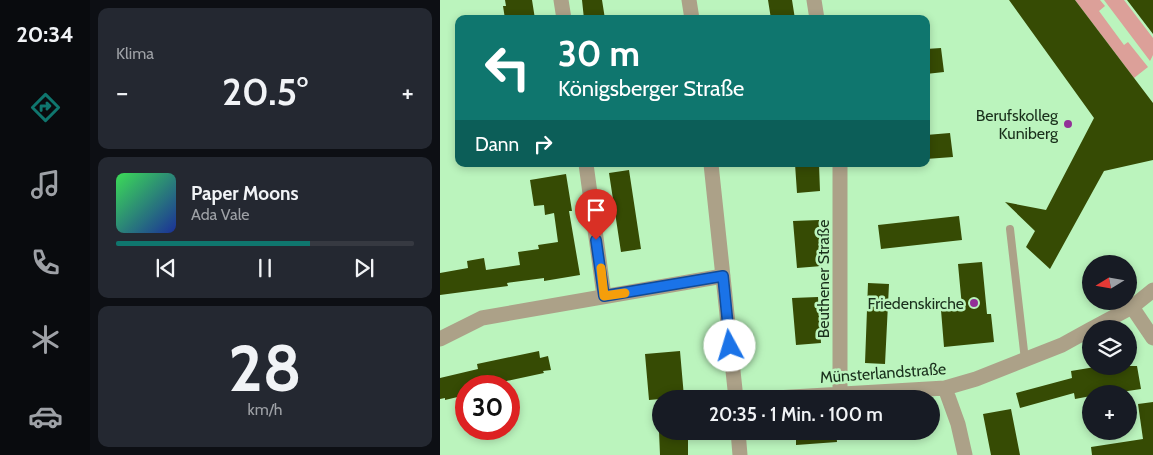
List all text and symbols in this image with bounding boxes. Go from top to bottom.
text: 20:34 [16,21,74,48]
text: 30 m [558,32,640,75]
icon: left [475,35,540,100]
text: Klima [116,44,154,63]
text: 20.5° [222,68,308,115]
text: − [116,75,128,109]
text: + [402,75,414,109]
text: Königsberger Straße [558,75,744,102]
icon: directions [28,90,63,125]
place label: Berufskolleg Kuniberg [976,106,1059,143]
marker: Berufskolleg Kuniberg [1062,118,1074,130]
icon: right [529,130,557,158]
text: Dann [475,133,519,156]
icon: music [28,167,63,202]
text: Paper Moons [191,182,299,205]
pin [575,189,617,240]
icon: arrive [582,196,610,224]
text: Ada Vale [191,205,250,224]
street label: Beuthener Straße [814,220,833,338]
icon: phone [28,245,63,280]
icon: previous [152,254,180,282]
icon: pause [251,254,279,282]
icon: next [350,254,378,282]
north arrow [1082,255,1138,310]
map controls [1082,255,1137,440]
place label: Friedenskirche [868,294,964,313]
marker: Friedenskirche [968,297,980,309]
position arrow [703,319,755,371]
button: layers [1082,320,1137,375]
icon: climate [28,322,63,357]
text: 28 [228,328,302,407]
street label: Münsterlandstraße [819,359,947,387]
speed limit sign: 30 [455,375,520,440]
button: + [1082,385,1137,440]
icon: car [28,399,63,434]
text: km/h [247,400,283,419]
text: 20:35 · 1 Min. · 100 m [709,403,883,426]

